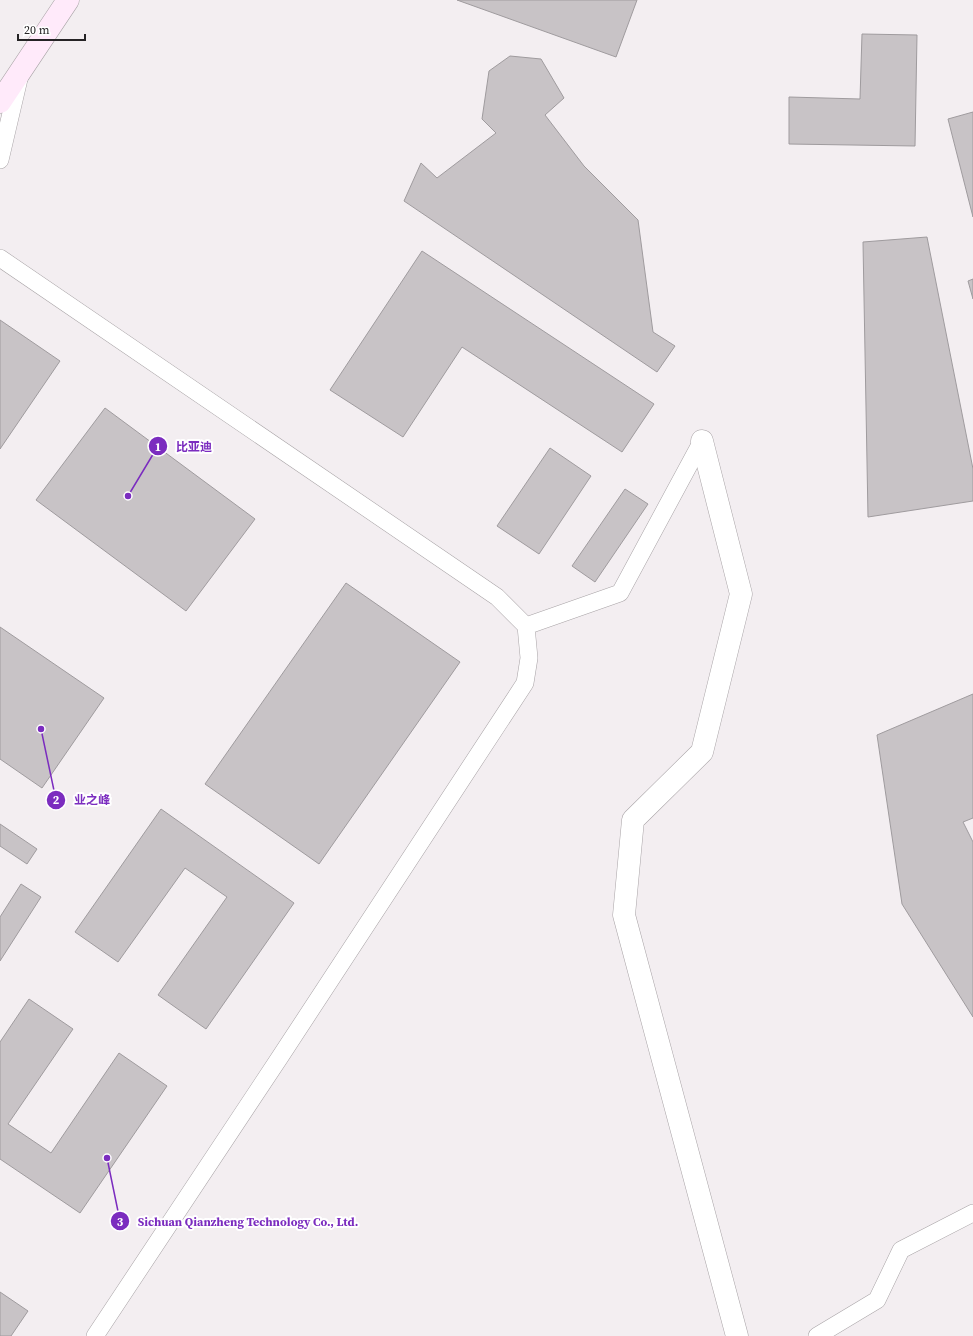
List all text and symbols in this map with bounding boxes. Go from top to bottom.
scale bar [18,16,85,42]
text: 20 m [24,22,50,38]
callout: 比亚迪 [148,434,220,458]
text: 1 [155,439,161,455]
text: 比亚迪 [176,439,212,455]
callout: 业之峰 [46,788,118,812]
text: 2 [53,792,60,808]
text: 业之峰 [74,792,110,808]
callout: Sichuan Qianzheng Technology Co., Ltd. [110,1209,366,1233]
text: 3 [117,1214,124,1230]
text: Sichuan Qianzheng Technology Co., Ltd. [138,1214,358,1230]

